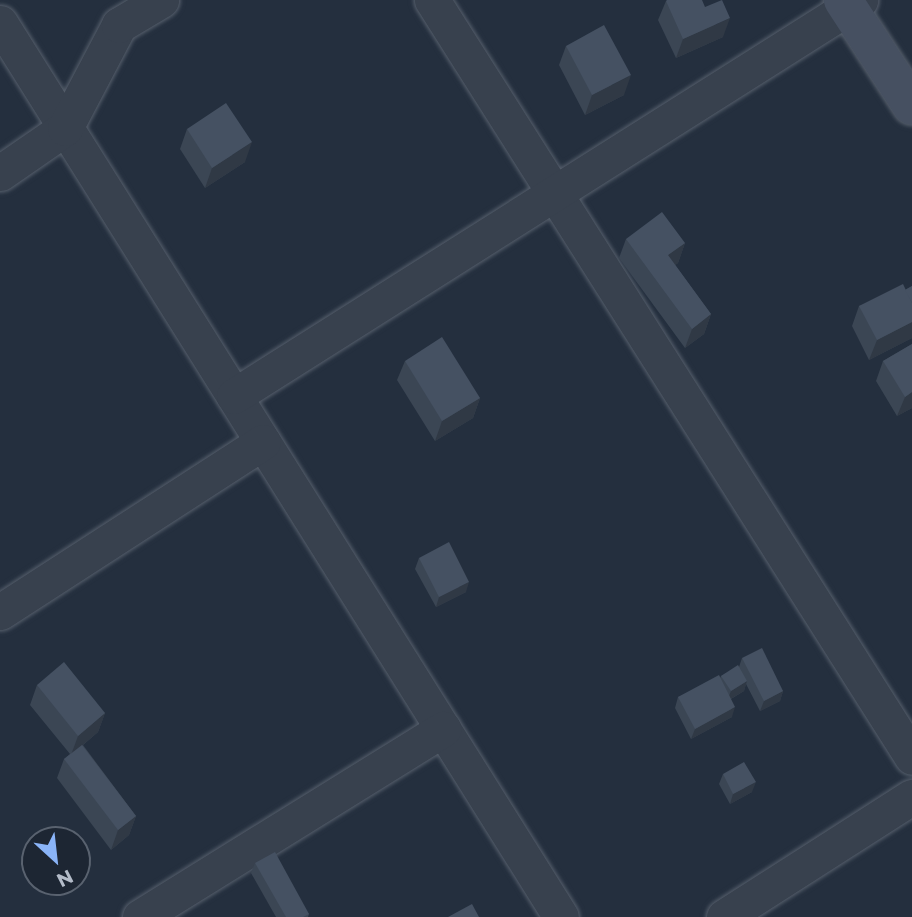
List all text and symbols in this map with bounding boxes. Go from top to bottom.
north arrow [21,826,91,896]
text: N [53,865,77,892]

